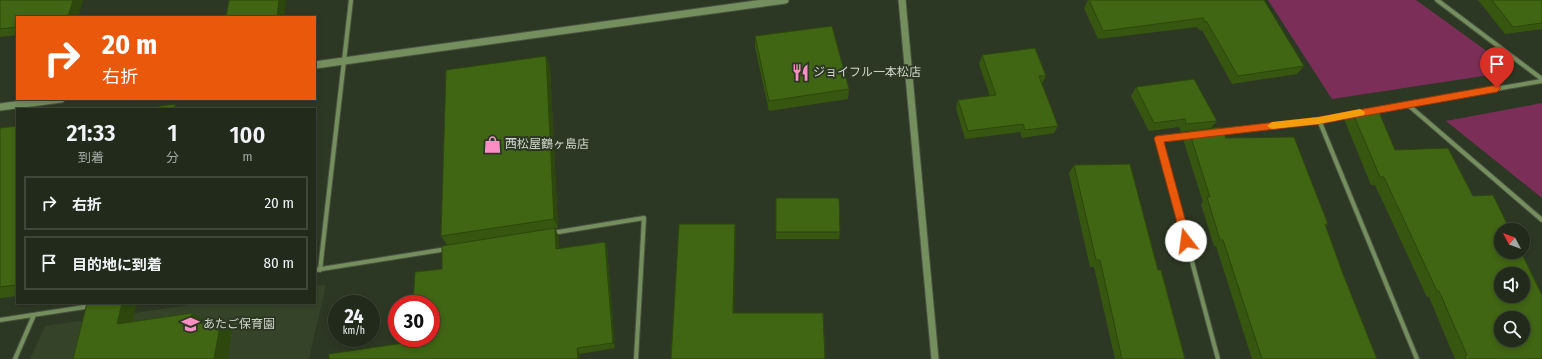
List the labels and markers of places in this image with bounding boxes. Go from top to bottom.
pin [1480,47,1514,88]
restaurant icon: ジョイフル一本松店 [790,62,810,82]
place label: ジョイフル一本松店 [813,65,921,79]
shop icon: 西松屋鶴ヶ島店 [482,134,502,154]
place label: 西松屋鶴ヶ島店 [505,137,589,151]
school or university icon: あたご保育園 [180,314,200,334]
place label: あたご保育園 [203,317,275,331]

